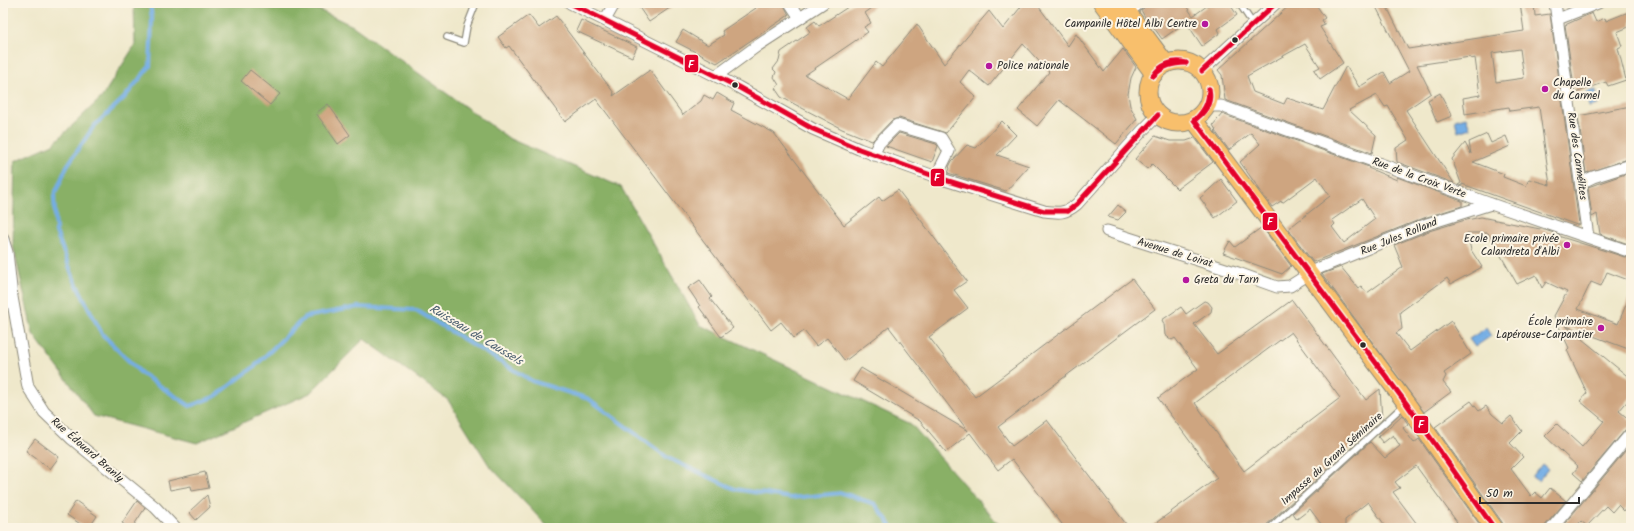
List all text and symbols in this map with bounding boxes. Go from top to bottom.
place label: Campanile Hôtel Albi Centre [1064,15,1197,33]
marker: Campanile Hôtel Albi Centre [1200,19,1210,29]
unlabelled marker [1230,35,1240,45]
line badge: F [684,54,699,73]
text: F [688,56,695,74]
place label: Police nationale [997,57,1069,75]
marker: Police nationale [984,61,994,71]
place label: Chapelle du Carmel [1553,74,1600,105]
unlabelled marker [730,80,740,90]
marker: Chapelle du Carmel [1540,84,1550,94]
street label: Rue des Carmélites [1562,111,1592,202]
street label: Rue de la Croix Verte [1370,153,1469,203]
line badge: F [930,168,945,187]
text: F [934,169,941,187]
line badge: F [1262,212,1278,231]
text: F [1267,213,1274,231]
street label: Rue Jules Rolland [1358,213,1441,261]
place label: Ecole primaire privée Calandreta d'Albi [1464,230,1559,261]
street label: Avenue de Loirat [1135,233,1216,273]
marker: Ecole primaire privée Calandreta d'Albi [1562,240,1572,250]
place label: Greta du Tarn [1194,271,1259,289]
marker: Greta du Tarn [1181,275,1191,285]
water label: Ruisseau de Caussels [426,300,528,371]
place label: École primaire Lapérouse-Carpantier [1496,313,1594,344]
marker: École primaire Lapérouse-Carpantier [1596,323,1606,333]
unlabelled marker [1358,340,1368,350]
street label: Impasse du Grand Séminaire [1277,408,1387,510]
street label: Rue Édouard Branly [47,413,128,487]
line badge: F [1413,415,1429,434]
text: F [1418,416,1425,434]
scale bar [1480,479,1579,505]
text: 50 m [1486,484,1513,503]

